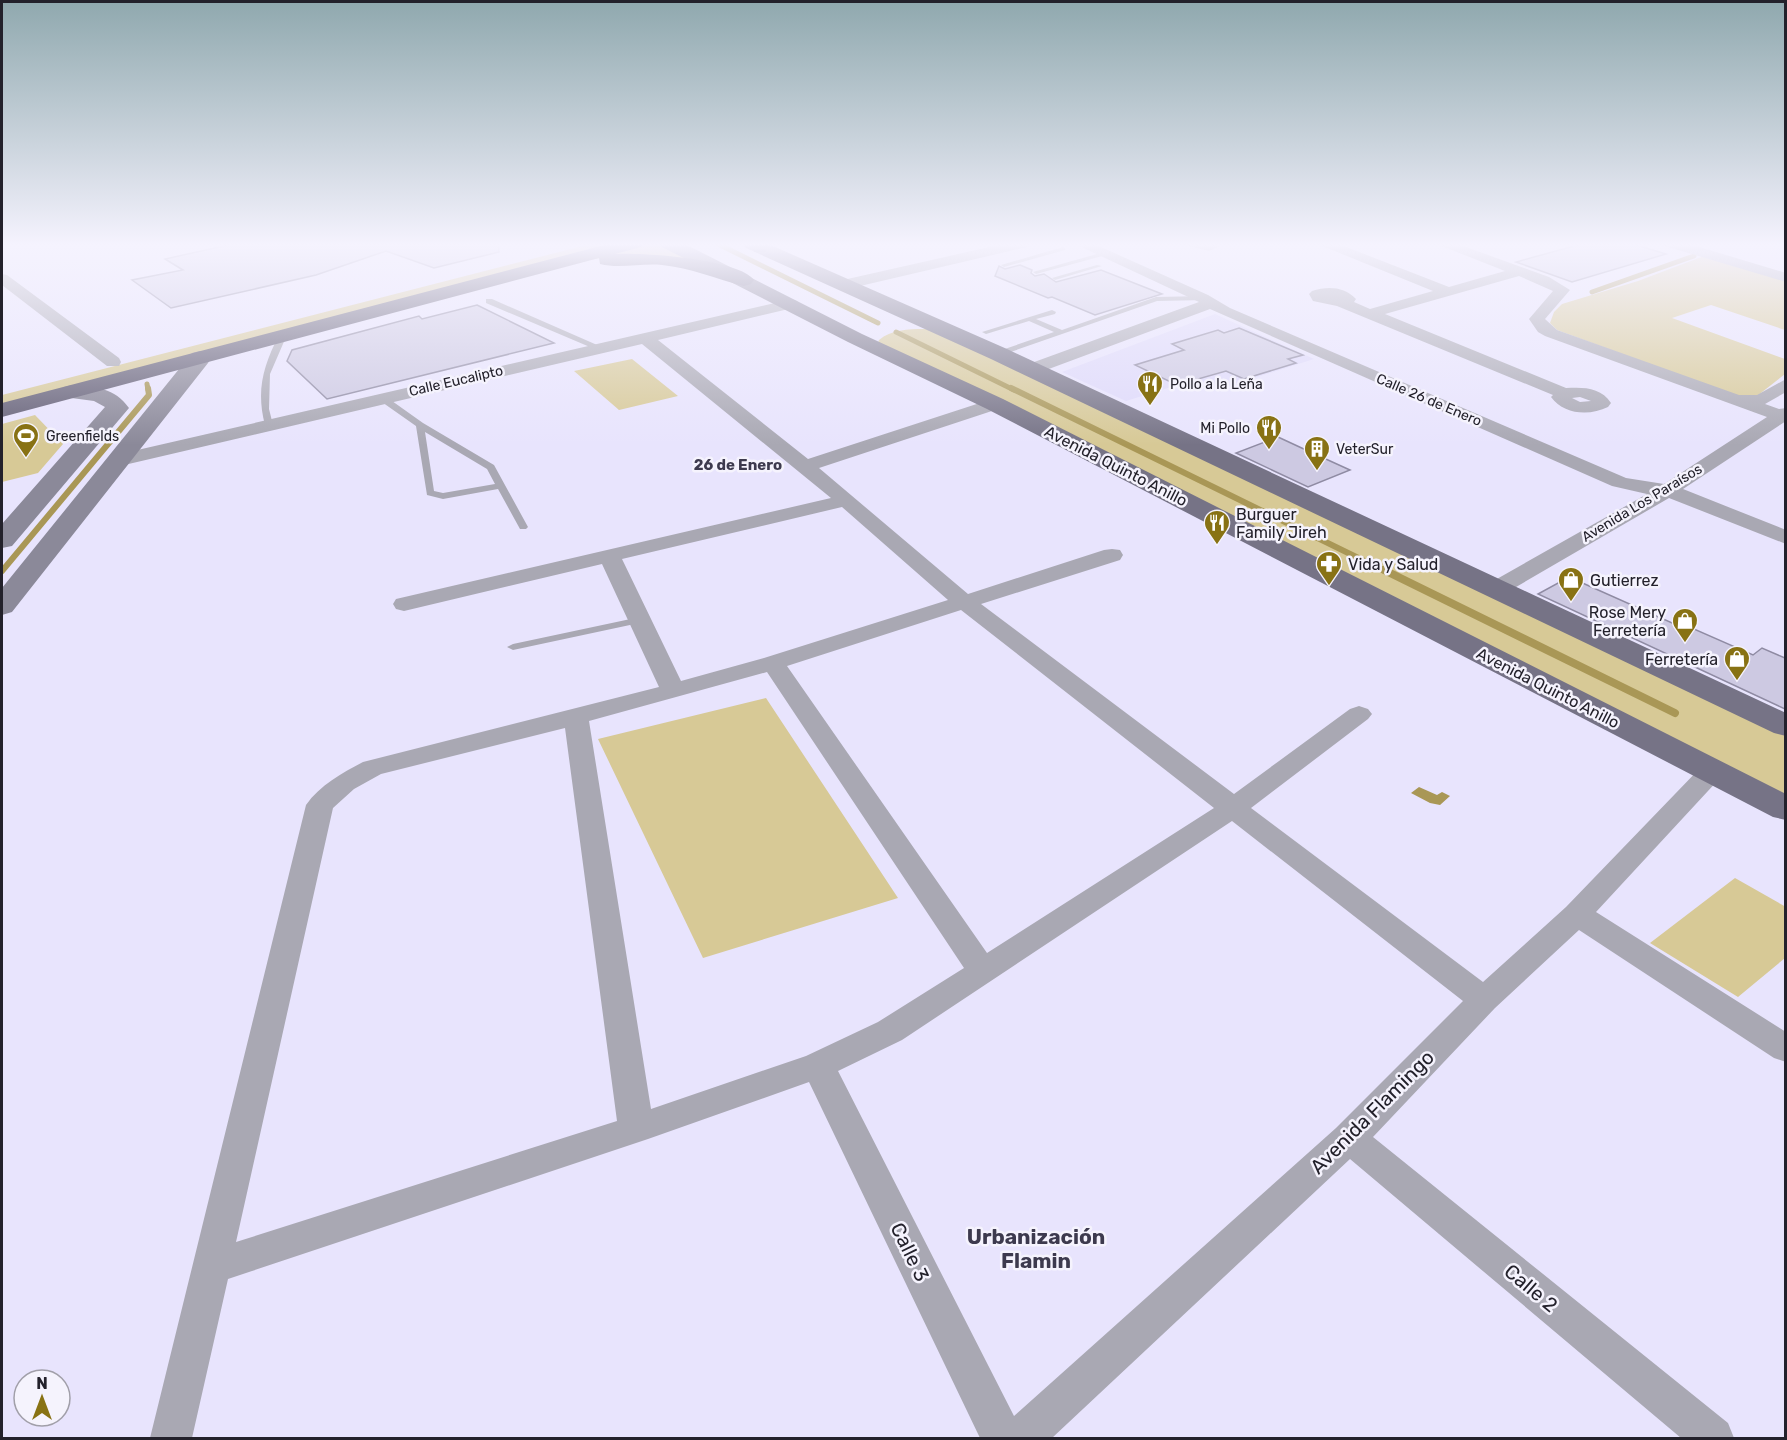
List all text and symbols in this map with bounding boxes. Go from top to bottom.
street label: Calle Eucalipto [407,362,505,400]
restaurant icon: Pollo a la Leña [1135,369,1165,407]
street label: Calle 26 de Enero [1374,370,1484,430]
place label: Pollo a la Leña [1170,376,1263,393]
restaurant icon: Mi Pollo [1254,413,1284,451]
place label: Mi Pollo [1200,420,1250,437]
sports icon: Greenfields [11,421,41,459]
street label: Avenida Quinto Anillo [1041,422,1191,510]
place label: Greenfields [46,428,119,445]
building icon: VeterSur [1302,434,1332,472]
place label: VeterSur [1336,441,1394,458]
district label: 26 de Enero [694,456,782,474]
street label: Avenida Los Paraísos [1579,460,1705,546]
place label: Burguer Family Jireh [1236,505,1327,542]
restaurant icon: Burguer Family Jireh [1202,508,1232,546]
pharmacy icon: Vida y Salud [1314,549,1344,587]
place label: Vida y Salud [1348,555,1438,574]
shop icon: Gutierrez [1556,565,1586,603]
place label: Gutierrez [1590,571,1659,590]
place label: Rose Mery Ferretería [1589,603,1666,640]
shop icon: Rose Mery Ferretería [1670,606,1700,644]
street label: Avenida Quinto Anillo [1473,644,1623,732]
shop icon: Ferretería [1722,644,1752,682]
place label: Ferretería [1645,650,1718,669]
street label: Avenida Flamingo [1305,1045,1439,1179]
street label: Calle 3 [886,1219,934,1285]
district label: Urbanización Flamin [967,1224,1105,1273]
street label: Calle 2 [1500,1259,1562,1317]
north arrow [12,1368,72,1428]
text: N [36,1374,48,1393]

